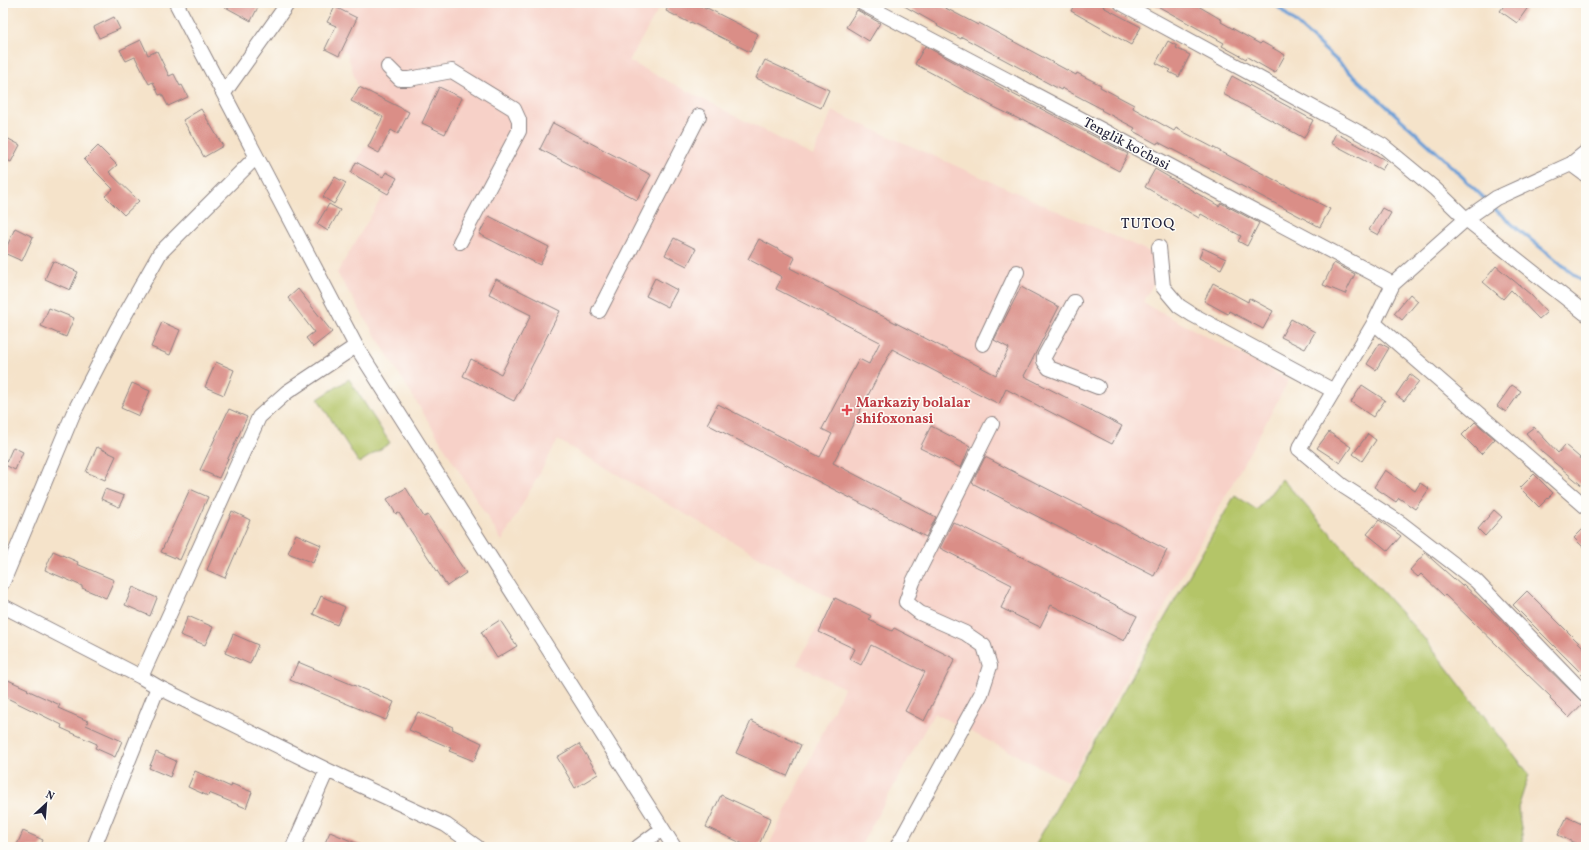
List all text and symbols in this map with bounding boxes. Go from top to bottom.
street label: Tenglik ko'chasi [1079,113,1173,175]
district label: TUTOQ [1121,214,1175,235]
place label: Markaziy bolalar shifoxonasi [856,394,971,429]
marker: Markaziy bolalar shifoxonasi [841,404,853,416]
north arrow [26,784,66,824]
text: N [43,788,57,805]

